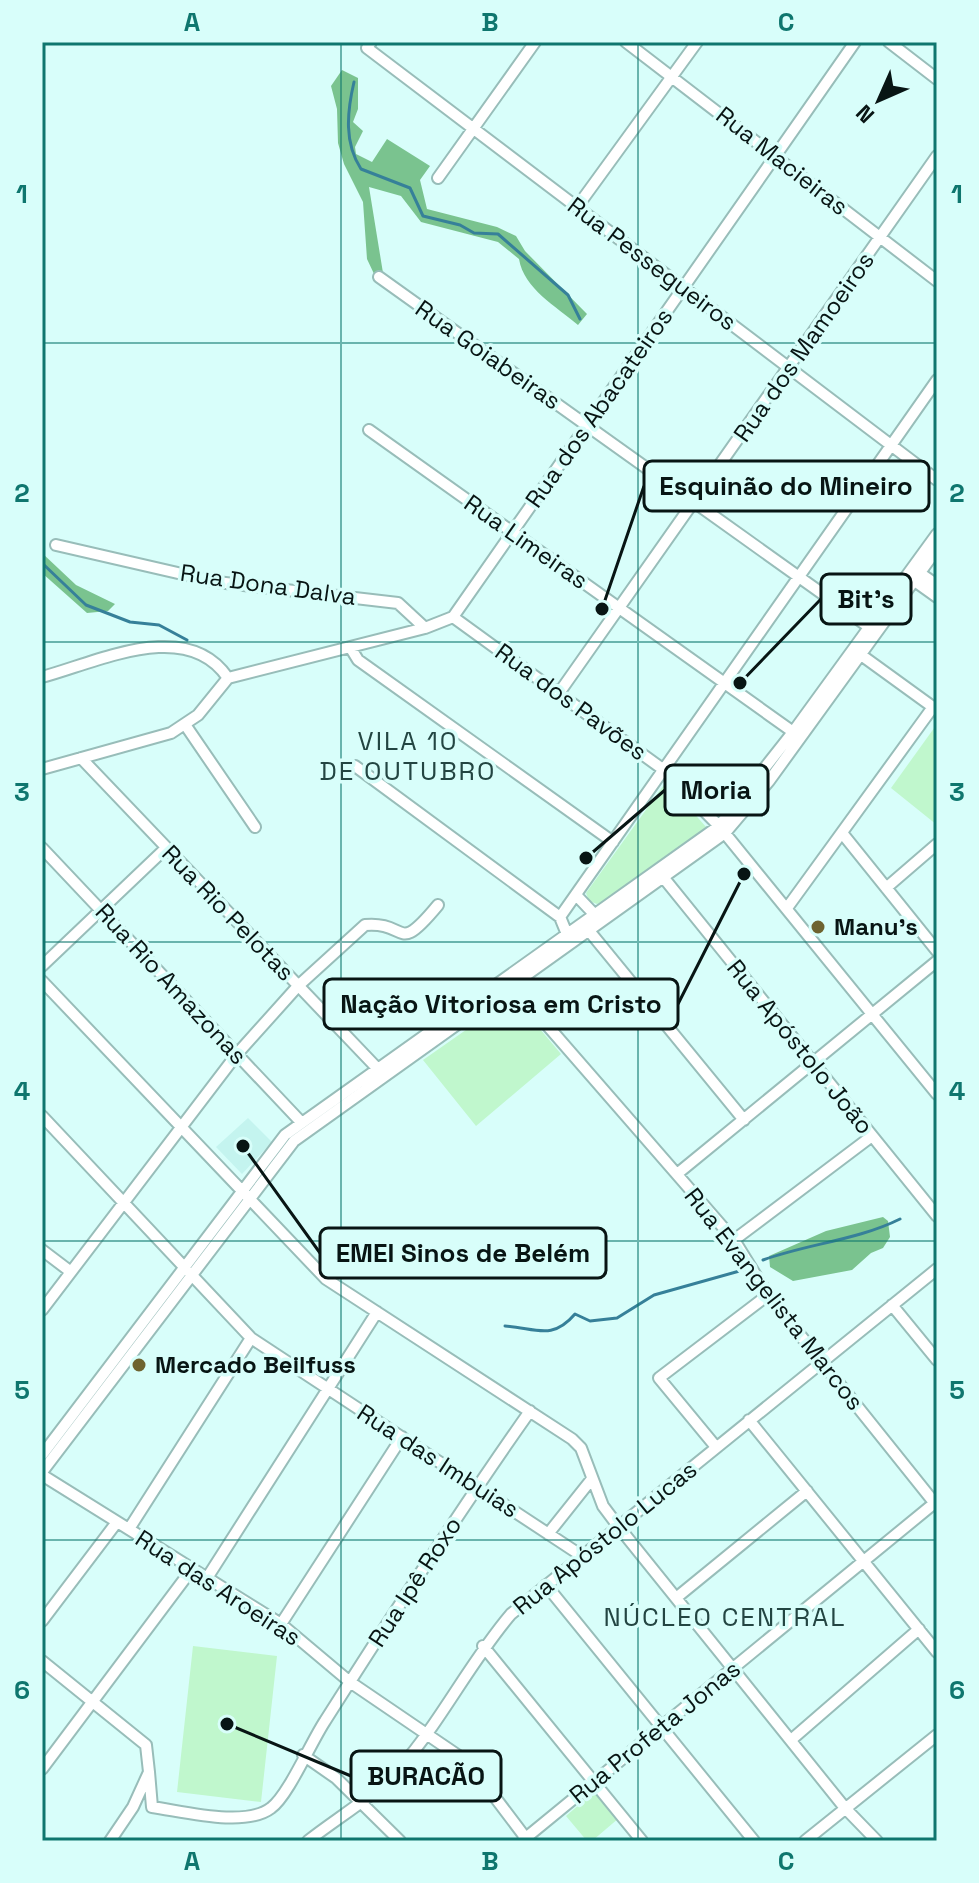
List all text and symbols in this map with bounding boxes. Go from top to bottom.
text: A [184,5,201,39]
text: B [481,5,499,39]
text: C [778,5,794,39]
north arrow [839,60,919,140]
street label: Rua Macieiras [710,99,855,222]
text: N [850,99,880,129]
text: 1 [16,177,28,211]
text: 1 [951,177,963,211]
street label: Rua Pessegueiros [562,190,743,337]
street label: Rua dos Mamoeiros [726,246,881,448]
street label: Rua Goiabeiras [409,293,567,416]
street label: Rua dos Abacateiros [518,302,679,514]
callout: Esquinão do Mineiro [644,461,929,511]
text: Esquinão do Mineiro [659,469,913,503]
text: 2 [14,476,30,510]
text: 2 [949,476,965,510]
street label: Rua Limeiras [458,487,594,596]
street label: Rua Dona Dalva [178,557,358,612]
callout: Bit's [821,574,911,624]
text: Bit's [837,582,895,616]
street label: Rua dos Pavões [489,636,653,767]
district label: VILA 10 DE OUTUBRO [320,724,496,788]
callout: Moria [665,765,768,815]
text: Moria [680,773,752,807]
text: 3 [14,775,30,809]
text: 3 [949,775,965,809]
street label: Rua Rio Pelotas [156,838,301,987]
street label: Rua Rio Amazonas [89,897,254,1071]
place label: Manu's [834,911,918,942]
marker: Manu's [809,918,827,936]
street label: Rua Apóstolo João [720,953,881,1141]
callout: Nação Vitoriosa em Cristo [324,979,678,1029]
text: Nação Vitoriosa em Cristo [340,987,662,1021]
text: 4 [14,1074,30,1108]
text: 4 [949,1074,965,1108]
street label: Rua Evangelista Marcos [678,1181,871,1416]
callout: EMEI Sinos de Belém [320,1228,606,1278]
text: EMEI Sinos de Belém [336,1236,590,1270]
place label: Mercado Beilfuss [155,1349,356,1380]
marker: Mercado Beilfuss [130,1356,148,1374]
text: 5 [14,1373,30,1407]
text: 5 [949,1373,965,1407]
street label: Rua das Imbuias [352,1397,525,1524]
street label: Rua Apóstolo Lucas [506,1454,703,1621]
street label: Rua Ipê Roxo [361,1511,468,1653]
street label: Rua das Aroeiras [130,1523,307,1653]
district label: NÚCLEO CENTRAL [603,1600,847,1634]
street label: Rua Profeta Jonas [563,1653,747,1810]
text: 6 [14,1673,30,1707]
text: 6 [949,1673,965,1707]
callout: BURACÃO [351,1751,501,1801]
text: BURACÃO [367,1759,485,1793]
text: A [184,1844,201,1878]
text: B [481,1844,499,1878]
text: C [778,1844,794,1878]

